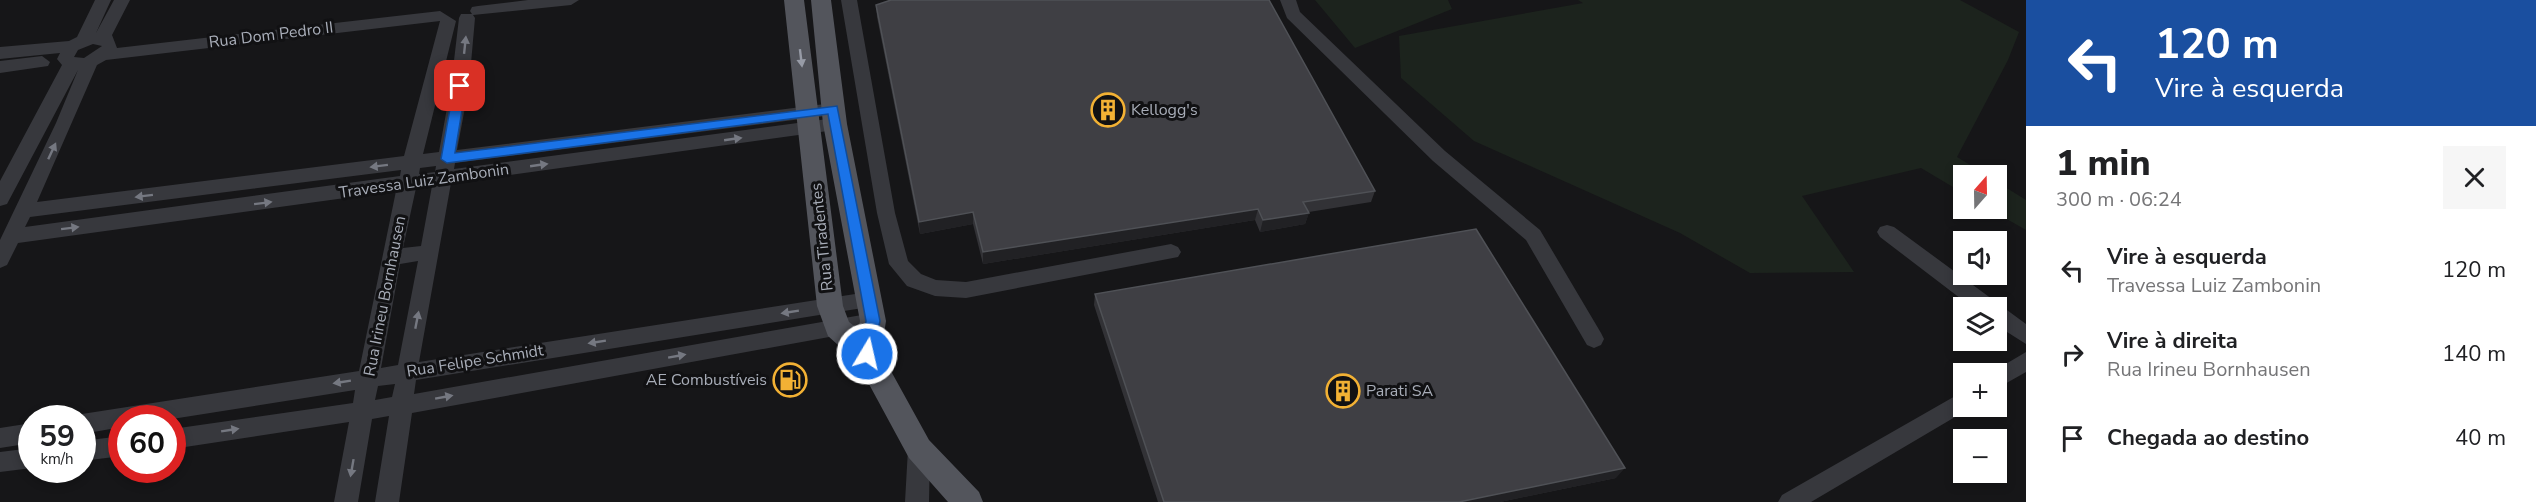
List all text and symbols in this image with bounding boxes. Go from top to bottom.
street label: Rua Dom Pedro II [207,16,335,54]
text: 120 m [2155,16,2279,73]
icon: left [2056,24,2134,102]
one-way arrow [460,36,469,55]
one-way arrow [796,49,805,68]
pin [434,60,485,111]
icon: arrive [443,69,476,102]
text: Vire à esquerda [2155,70,2344,107]
building icon: Kellogg's [1090,92,1126,128]
place label: Kellogg's [1131,99,1198,121]
one-way arrow [723,134,742,144]
text: 1 min [2056,139,2151,188]
one-way arrow [48,142,57,159]
button: close [2443,146,2506,209]
street label: Travessa Luiz Zambonin [338,158,510,204]
one-way arrow [530,161,549,170]
one-way arrow [370,162,389,171]
north arrow [1953,165,2007,219]
map controls [1953,165,2007,483]
street label: Rua Tiradentes [805,182,839,292]
text: 300 m · 06:24 [2056,186,2182,213]
one-way arrow [135,191,154,201]
one-way arrow [254,199,273,208]
street label: Rua Irineu Bornhausen [359,214,411,378]
one-way arrow [60,224,79,233]
button: sound [1953,231,2007,285]
text: Vire à esquerda [2107,242,2267,272]
icon: left [2056,254,2089,287]
text: 120 m [2442,255,2506,285]
text: Travessa Luiz Zambonin [2107,272,2321,299]
button: layers [1953,297,2007,351]
one-way arrow [780,308,799,317]
one-way arrow [413,310,422,329]
position arrow [835,322,899,386]
text: Vire à direita [2107,326,2238,356]
one-way arrow [587,337,606,346]
icon: right [2056,338,2089,371]
street label: Rua Felipe Schmidt [405,339,545,383]
text: 140 m [2442,339,2506,369]
one-way arrow [668,351,687,360]
text: Rua Irineu Bornhausen [2107,356,2311,383]
fuel station icon: AE Combustíveis [772,362,808,398]
button: + [1953,363,2007,417]
place label: AE Combustíveis [646,369,767,391]
building icon: Parati SA [1325,373,1361,409]
one-way arrow [333,378,352,387]
place label: Parati SA [1366,380,1434,402]
one-way arrow [434,392,453,401]
speed limit sign: 60 [108,405,186,483]
text: 59 [39,416,75,457]
icon: arrive [2056,422,2089,455]
text: Chegada ao destino [2107,423,2309,453]
text: 40 m [2455,423,2506,453]
one-way arrow [221,426,240,435]
button: − [1953,429,2007,483]
text: km/h [40,449,74,469]
one-way arrow [347,458,356,477]

